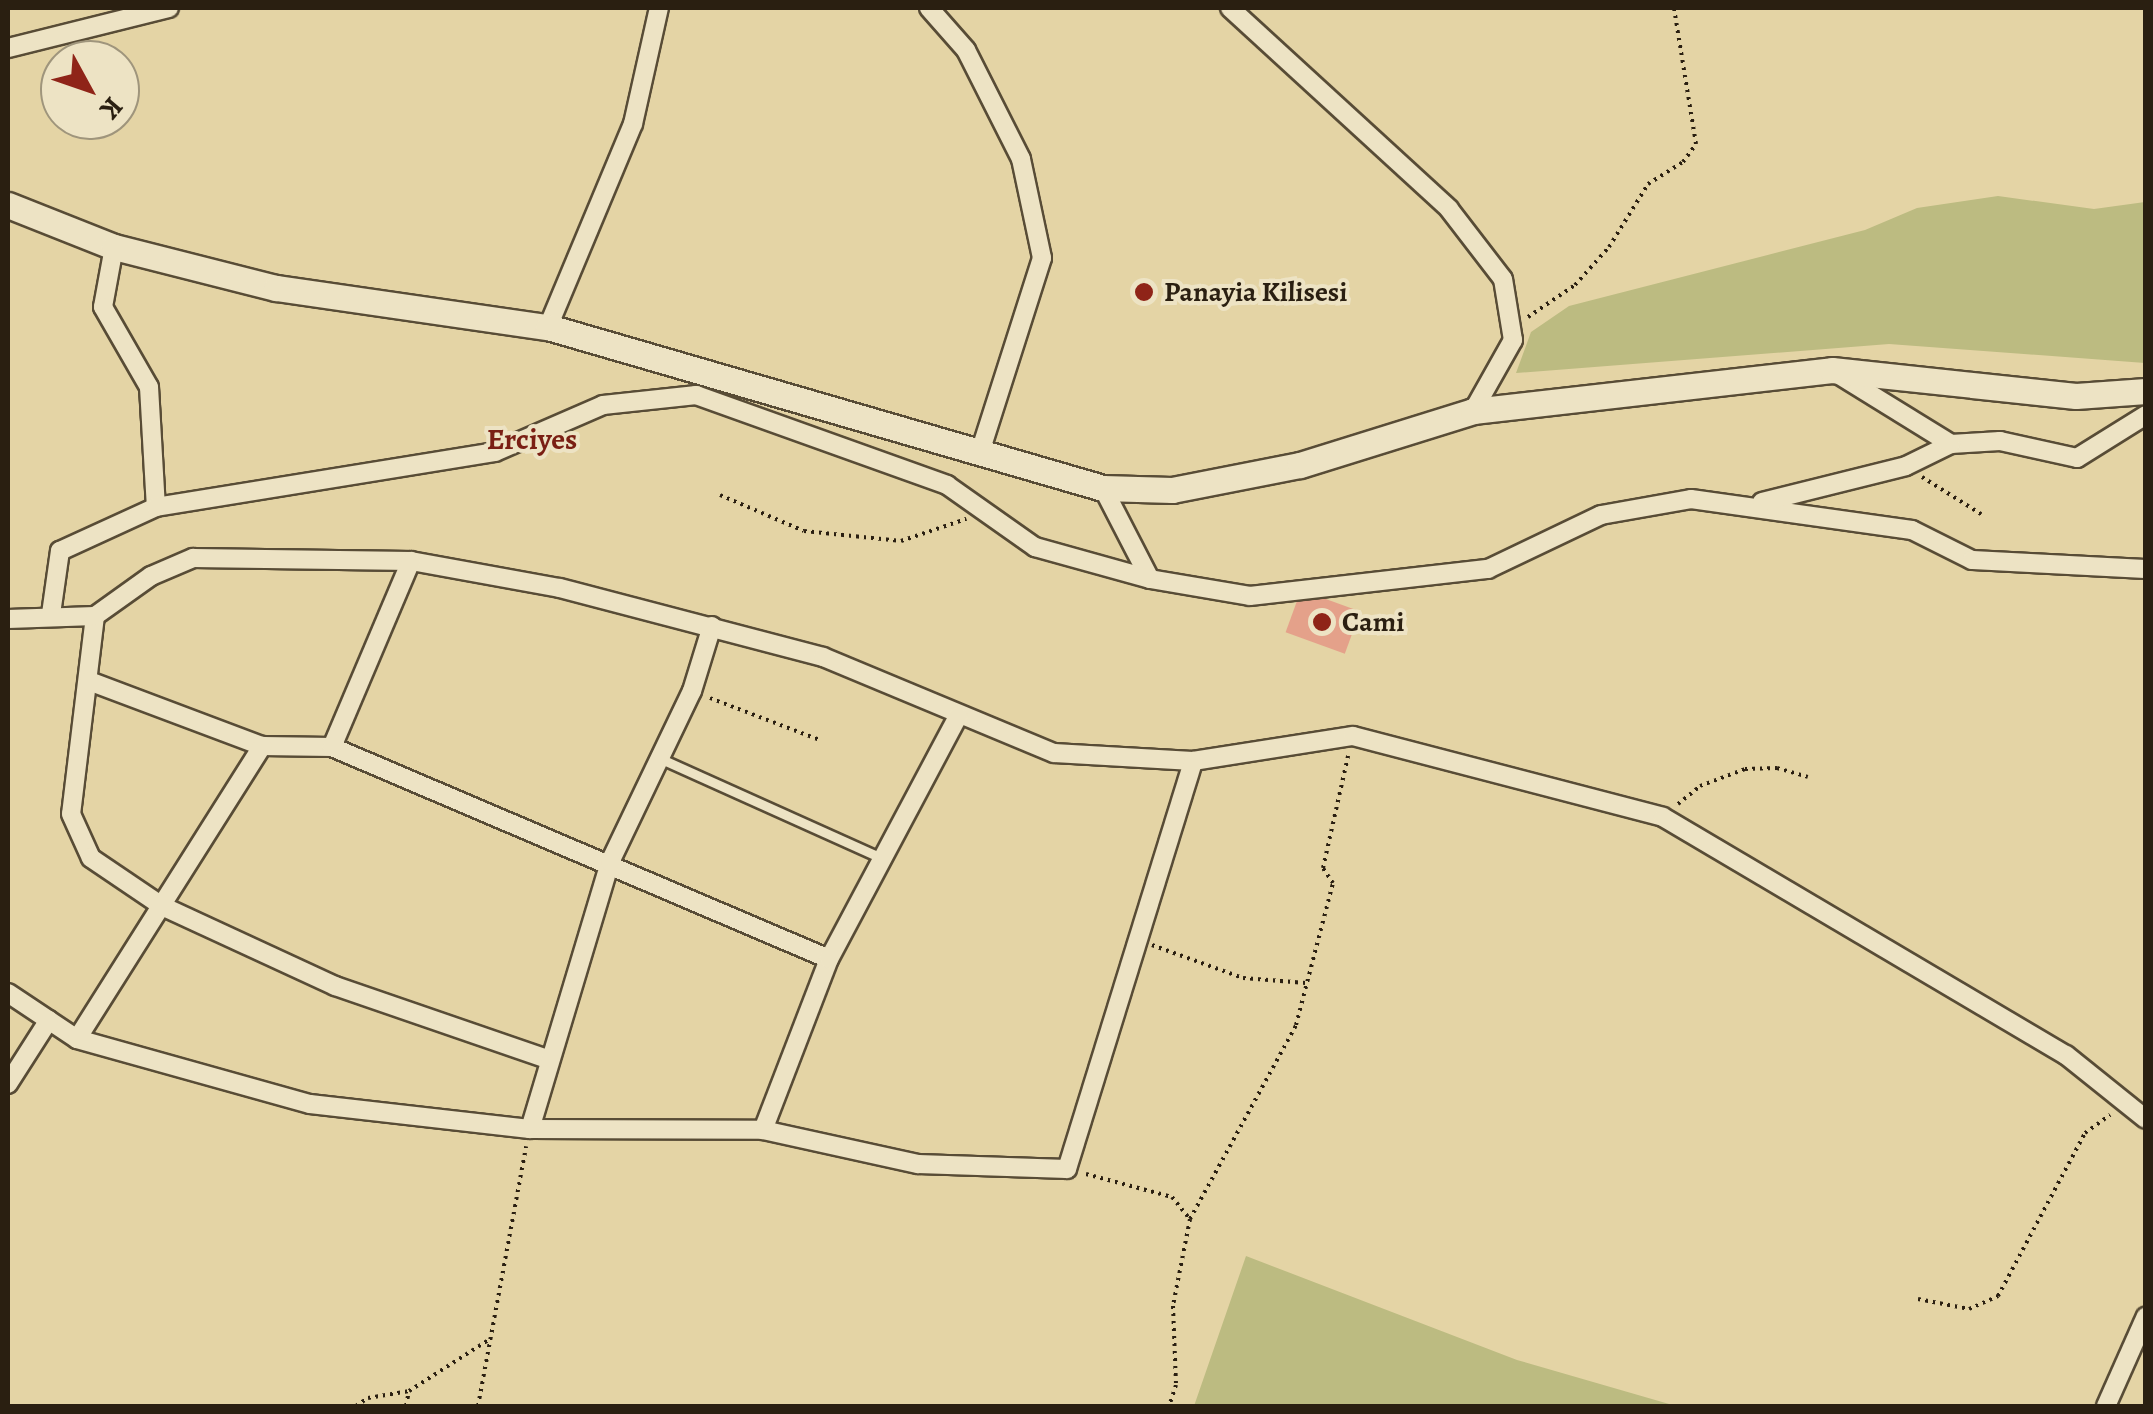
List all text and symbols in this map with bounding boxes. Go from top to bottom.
north arrow [40,40,140,140]
text: K [91,89,132,127]
place label: Panayia Kilisesi [1164,275,1347,309]
marker: Panayia Kilisesi [1133,281,1155,303]
district label: Erciyes [487,421,577,457]
place label: Cami [1342,605,1404,639]
marker: Cami [1311,611,1333,633]

